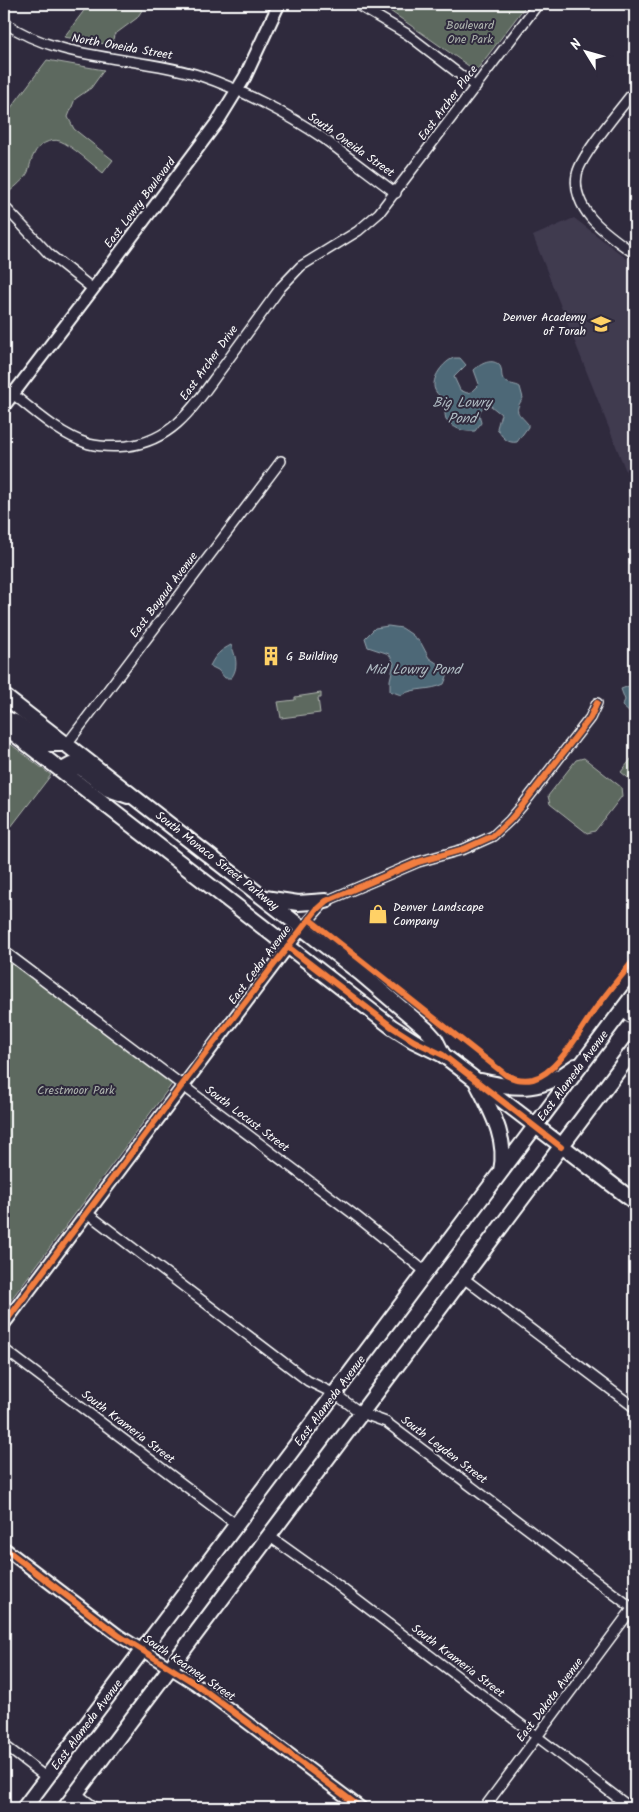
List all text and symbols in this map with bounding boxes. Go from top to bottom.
park label: Boulevard One Park [446,16,495,49]
north arrow [562,28,612,78]
street label: North Oneida Street [70,29,174,65]
text: N [565,35,588,55]
street label: East Archer Place [413,61,483,145]
street label: South Oneida Street [304,108,399,182]
street label: East Lowry Boulevard [99,153,181,252]
place label: Denver Academy of Torah [502,308,586,341]
school or university icon: Denver Academy of Torah [590,313,612,335]
street label: East Archer Drive [175,321,243,405]
water label: Big Lowry Pond [432,392,494,430]
street label: East Bayaud Avenue [125,547,203,642]
building icon: G Building [260,645,282,667]
place label: G Building [286,647,339,666]
water label: Mid Lowry Pond [365,659,464,681]
street label: South Monaco Street Parkway [151,807,283,916]
place label: Denver Landscape Company [393,898,484,931]
shop icon: Denver Landscape Company [367,903,389,925]
street label: East Cedar Avenue [224,921,297,1009]
street label: East Alameda Avenue [532,1026,614,1126]
park label: Crestmoor Park [37,1081,115,1100]
street label: South Locust Street [201,1081,294,1157]
street label: East Alameda Avenue [289,1351,371,1451]
street label: South Krameria Street [77,1385,179,1469]
street label: South Leyden Street [397,1411,492,1489]
street label: South Krameria Street [407,1619,509,1703]
street label: South Kearney Street [139,1630,239,1706]
street label: East Dakota Avenue [512,1653,589,1746]
street label: East Alameda Avenue [46,1675,128,1775]

